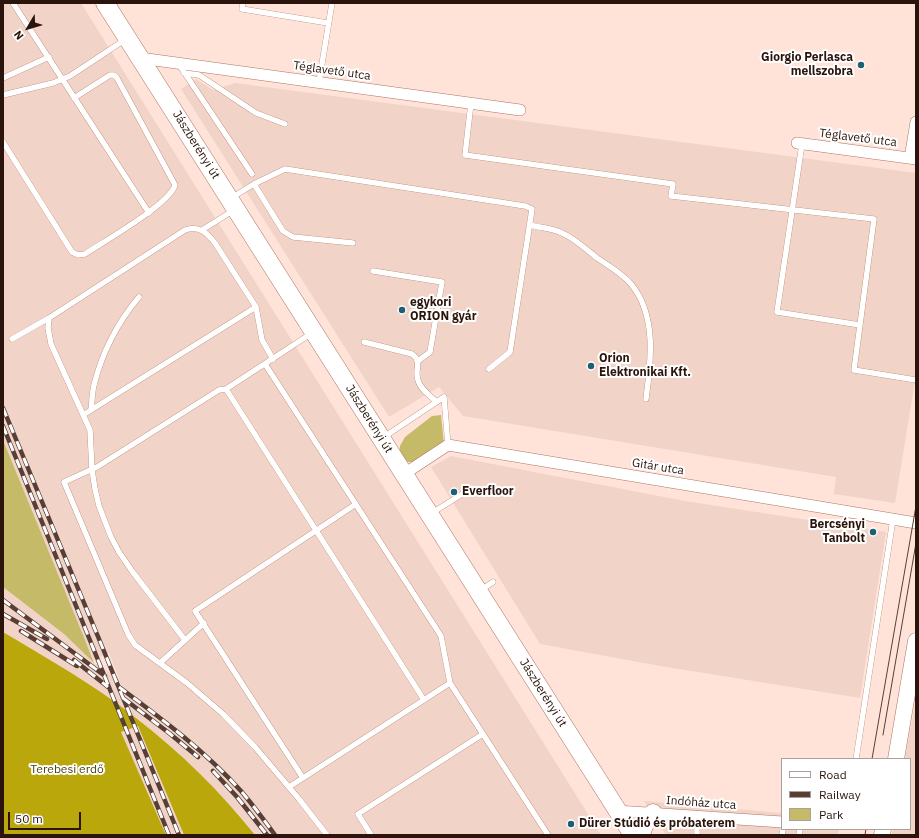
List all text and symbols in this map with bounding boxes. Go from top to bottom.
north arrow [8,8,48,48]
text: N [11,28,27,43]
place label: Giorgio Perlasca mellszobra [761,51,853,79]
street label: Téglavető utca [292,58,372,84]
marker: Giorgio Perlasca mellszobra [856,60,866,70]
street label: Jászberényi út [169,108,223,182]
street label: Téglavető utca [818,126,898,150]
place label: egykori ORION gyár [410,296,477,324]
marker: egykori ORION gyár [397,305,407,315]
place label: Orion Elektronikai Kft. [599,352,691,380]
marker: Orion Elektronikai Kft. [586,361,596,371]
street label: Jászberényi út [342,382,396,456]
street label: Gitár utca [631,456,685,478]
place label: Everfloor [462,485,514,499]
marker: Everfloor [449,487,459,497]
place label: Bercsényi Tanbolt [810,518,865,546]
marker: Bercsényi Tanbolt [868,527,878,537]
street label: Jászberényi út [516,656,570,730]
legend [781,758,911,830]
park label: Terebesi erdő [30,763,104,777]
text: Road [819,767,847,782]
text: Railway [819,787,861,802]
street label: Indóház utca [665,793,737,813]
scale bar [10,804,83,830]
text: Park [819,807,843,822]
text: 50 m [15,811,43,826]
place label: Dürer Stúdió és próbaterem [579,817,735,831]
marker: Dürer Stúdió és próbaterem [566,819,576,829]

